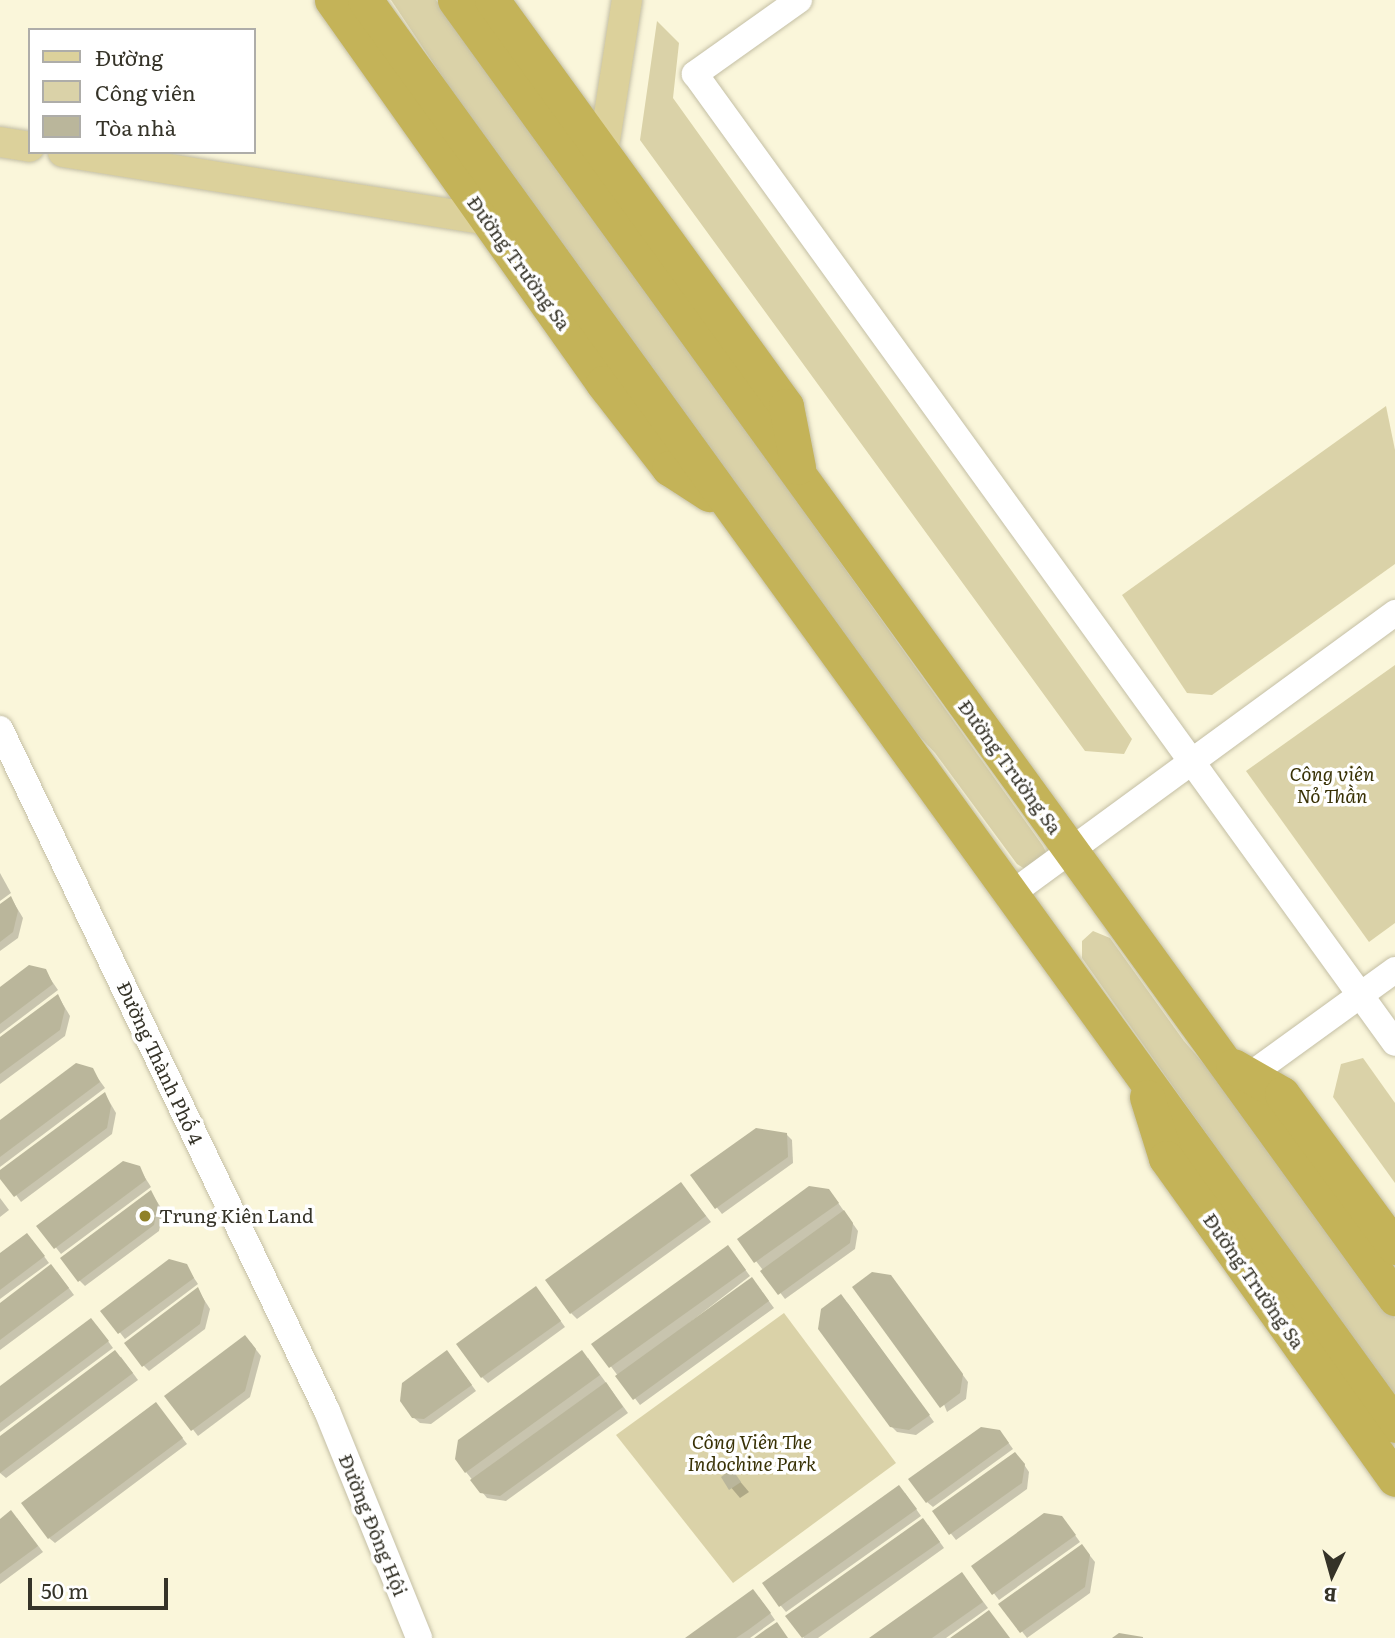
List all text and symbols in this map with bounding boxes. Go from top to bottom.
legend [28,28,256,154]
text: Đường [95,41,163,72]
text: Công viên [95,76,196,107]
text: Tòa nhà [95,111,176,142]
street label: Đường Trường Sa [463,191,575,335]
street label: Đường Trường Sa [954,695,1066,839]
park label: Công viên Nỏ Thần [1290,763,1374,807]
street label: Đường Thành Phố 4 [112,978,208,1148]
place label: Trung Kiên Land [159,1205,314,1227]
marker: Trung Kiên Land [137,1208,153,1224]
street label: Đường Trường Sa [1199,1209,1309,1353]
park label: Công Viên The Indochine Park [688,1431,816,1475]
street label: Đường Đông Hội [334,1451,412,1599]
north arrow [1297,1540,1367,1610]
scale bar [32,1564,172,1608]
text: 50 m [41,1574,88,1605]
text: B [1322,1581,1338,1610]

